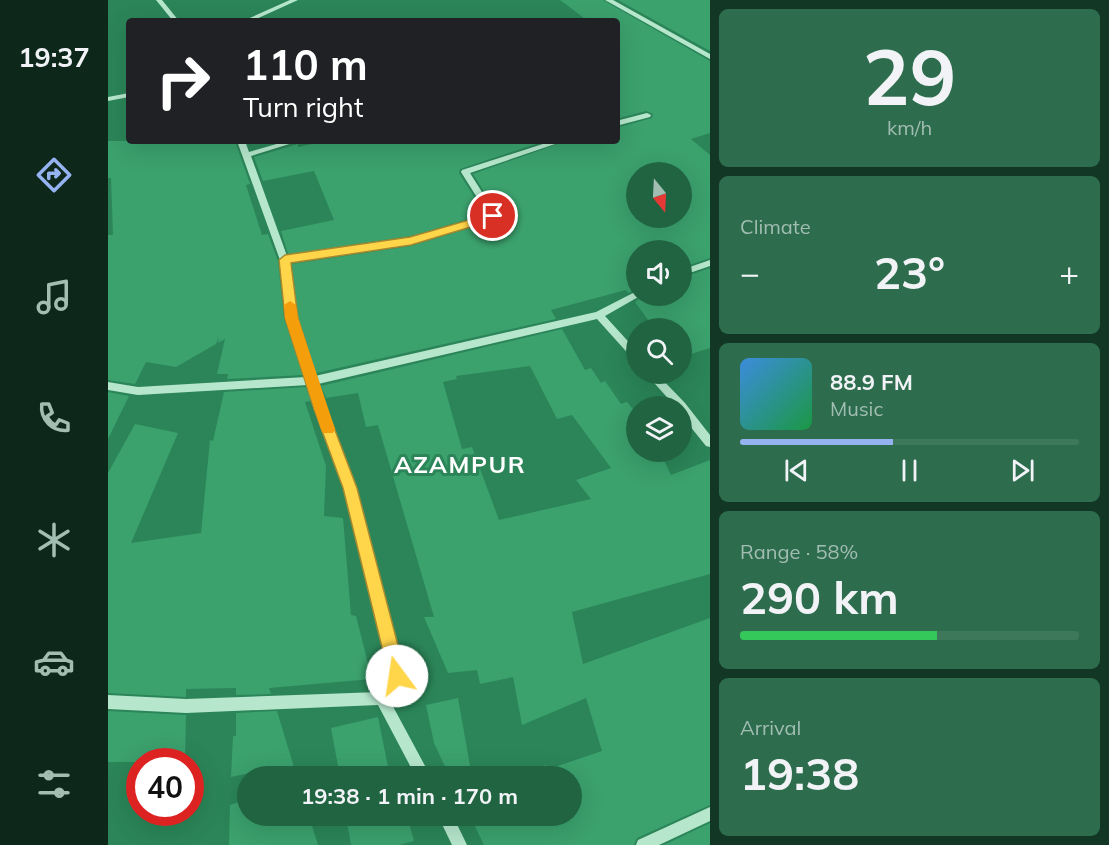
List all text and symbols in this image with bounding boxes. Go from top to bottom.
text: 29 [863,27,956,125]
text: 110 m [243,38,368,91]
text: 19:37 [18,40,90,74]
icon: right [144,42,222,120]
text: Turn right [243,90,363,124]
text: km/h [887,115,932,140]
icon: directions [33,154,75,196]
north arrow [626,162,692,228]
map controls [626,162,692,462]
pin [467,190,518,241]
icon: arrive [476,199,509,232]
text: Climate [740,214,811,239]
button: sound [626,240,692,306]
text: 23° [874,244,945,300]
text: − [740,252,760,293]
text: + [1059,252,1079,293]
icon: music [33,276,75,318]
button: search [626,318,692,384]
text: 88.9 FM [830,368,913,396]
button: layers [626,396,692,462]
text: Music [830,396,883,421]
icon: phone [33,397,75,439]
district label: AZAMPUR [394,449,526,479]
icon: previous [780,454,813,487]
icon: pause [893,454,926,487]
icon: next [1006,454,1039,487]
icon: climate [33,519,75,561]
text: Range · 58% [740,539,858,564]
text: 290 km [740,569,899,625]
icon: car [33,641,75,683]
position arrow [365,644,429,708]
text: Arrival [740,715,801,740]
text: 19:38 [740,745,859,801]
speed limit sign: 40 [126,748,204,826]
icon: filters [33,763,75,805]
text: 19:38 · 1 min · 170 m [301,782,518,810]

